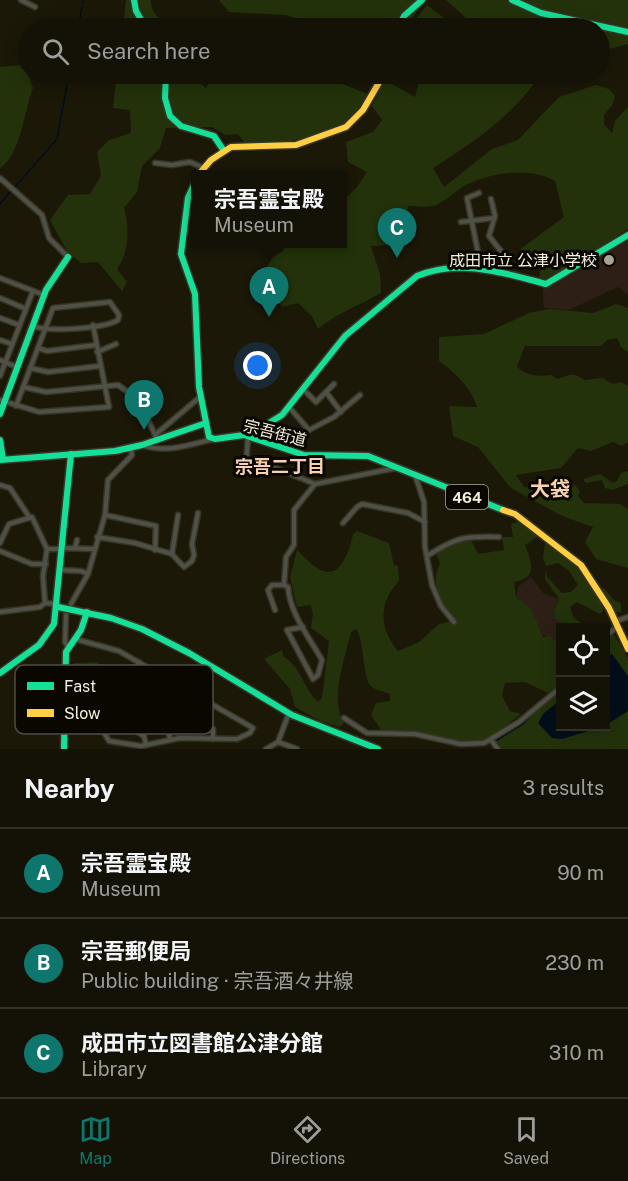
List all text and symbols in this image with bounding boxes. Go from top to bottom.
search box [18,18,610,84]
icon: search [39,35,72,68]
text: Search here [87,38,211,64]
popup [191,170,347,248]
text: 宗吾霊宝殿 [214,186,324,212]
pin: C [378,208,416,258]
text: Museum [214,213,294,237]
place label: 成田市立 公津小学校 [449,251,597,270]
marker: 成田市立 公津小学校 [602,253,616,267]
pin: A [250,268,288,317]
your location [243,351,272,380]
pin: B [124,380,164,430]
street label: 宗吾街道 [242,416,308,450]
district label: 宗吾二丁目 [235,456,325,477]
district label: 大袋 [530,477,570,501]
road number: 464 [446,485,488,509]
map controls [556,623,610,731]
button: locate [556,623,610,677]
legend [15,665,213,734]
text: Fast [64,677,96,696]
button: layers [556,677,610,731]
text: Slow [64,704,101,723]
text: Nearby [24,773,114,804]
text: 3 results [523,776,604,800]
text: 宗吾霊宝殿 [81,850,191,876]
text: A [36,861,51,885]
text: 90 m [557,861,604,885]
text: Museum [81,877,161,901]
text: 宗吾郵便局 [81,938,191,964]
text: B [37,951,50,975]
text: 230 m [545,951,604,975]
text: Public building · 宗吾酒々井線 [81,969,353,993]
text: 成田市立図書館公津分館 [81,1030,323,1056]
text: C [36,1041,51,1065]
text: 310 m [549,1041,604,1065]
text: Library [81,1057,147,1081]
tab: Map [79,1113,112,1168]
tab: Directions [270,1113,345,1168]
tab: Saved [503,1113,549,1168]

